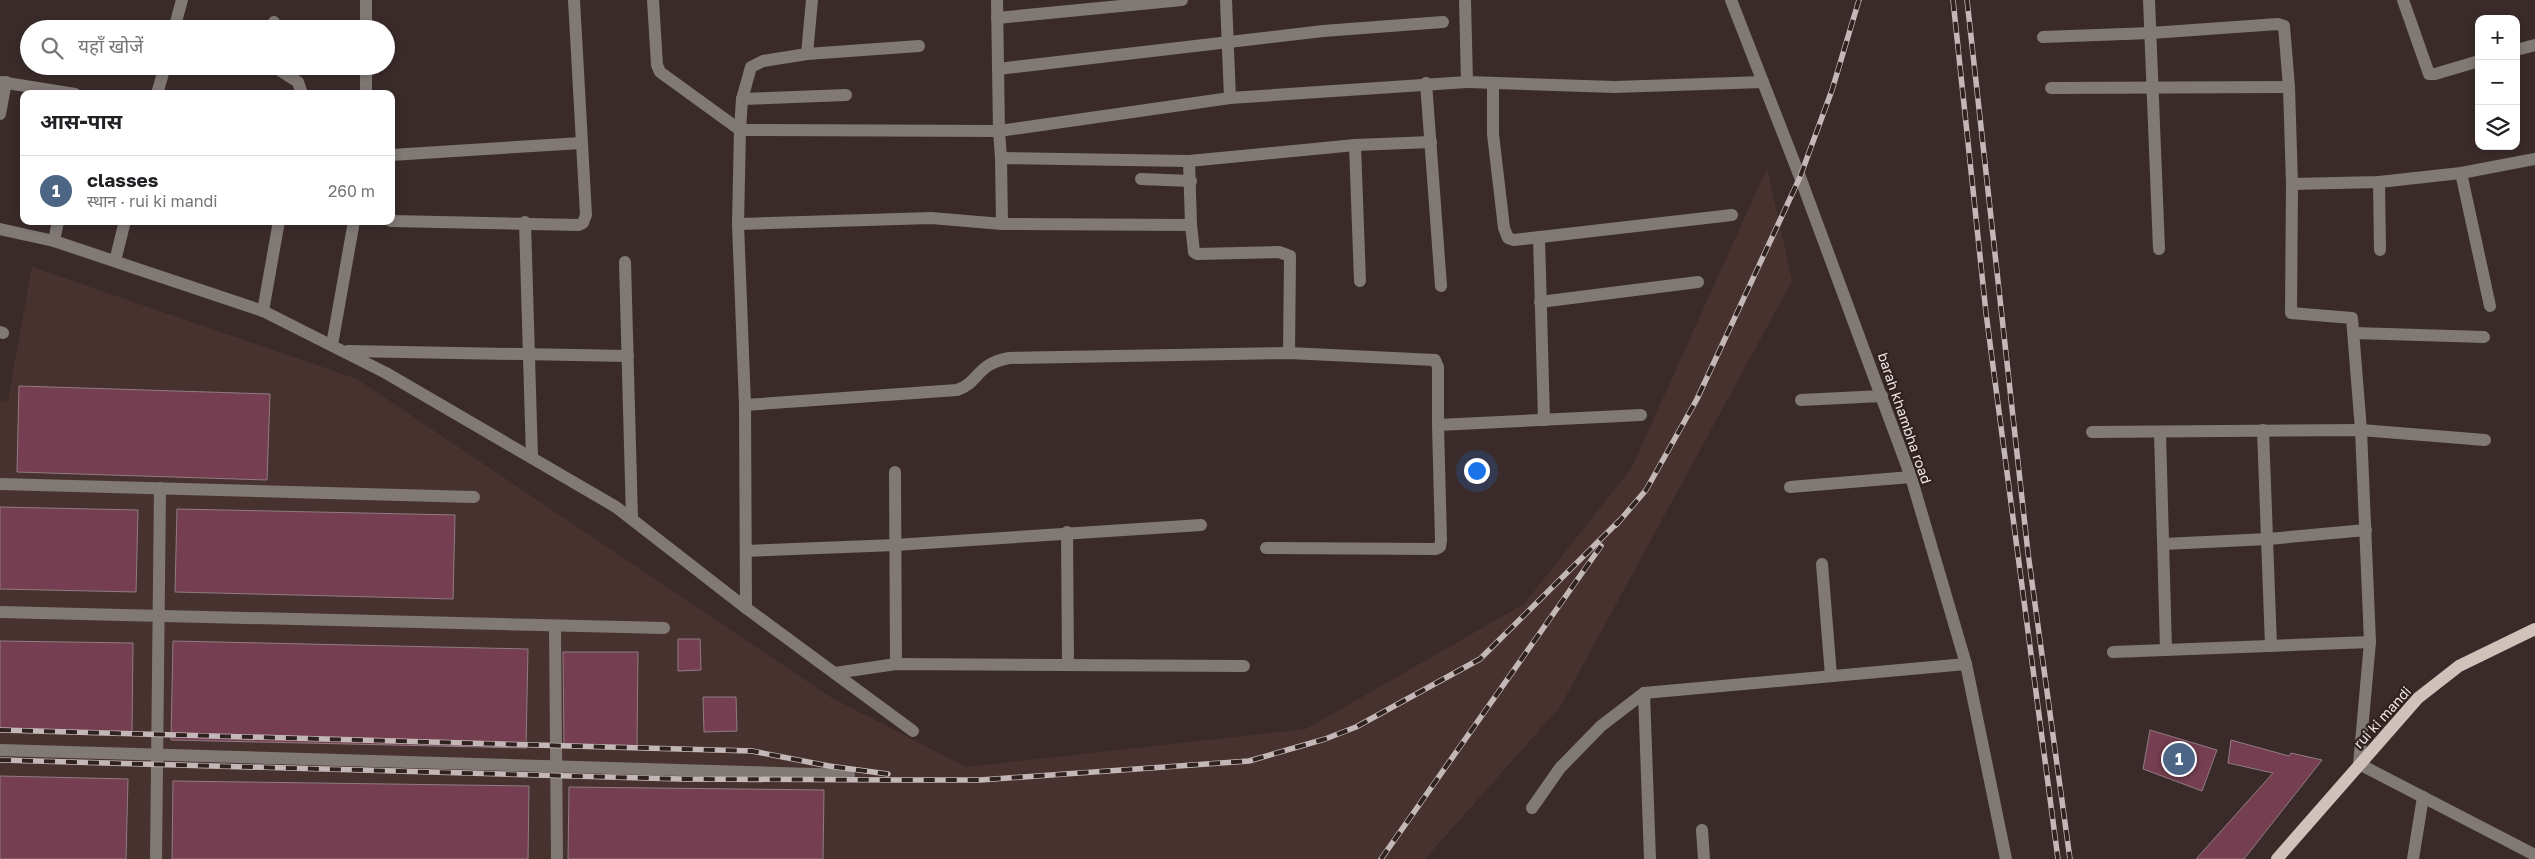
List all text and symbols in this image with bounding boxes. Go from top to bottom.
map controls [2475,15,2520,150]
button: + [2475,15,2520,60]
search box [20,20,395,75]
icon: search [38,34,66,62]
text: यहाँ खोजें [78,34,143,57]
button: − [2475,60,2520,105]
button: layers [2475,105,2520,150]
text: आस-पास [40,108,122,134]
text: classes [87,168,158,191]
text: 1 [52,181,60,201]
text: 260 m [328,181,375,201]
text: स्थान · rui ki mandi [87,191,218,211]
street label: barah khambha road [1875,350,1935,486]
your location [1464,458,1490,484]
street label: rui ki mandi [2350,682,2414,752]
pin: 1 [2163,740,2195,778]

